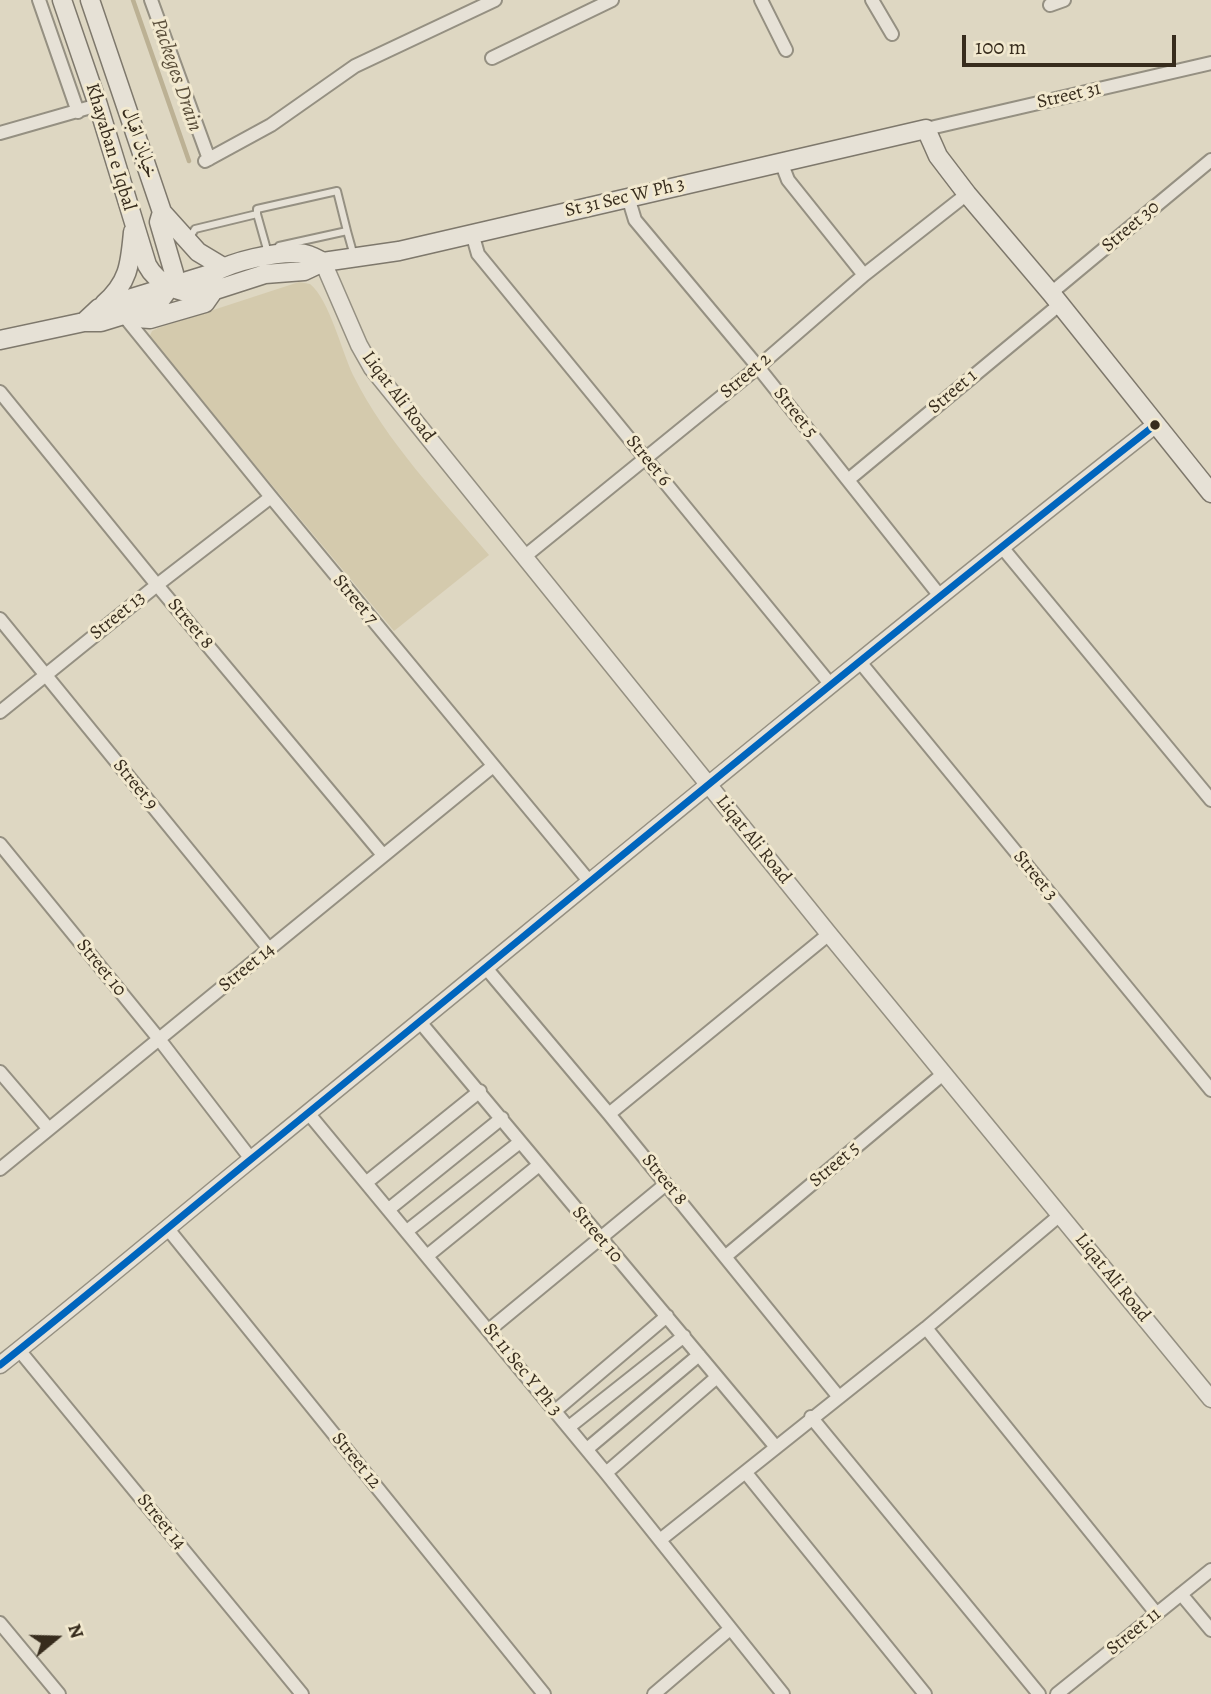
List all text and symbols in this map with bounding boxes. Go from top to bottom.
water label: Packeges Drain [145,15,207,135]
scale bar [966,21,1180,65]
text: 100 m [975,33,1026,61]
street label: Street 31 [1035,78,1103,114]
street label: Khayaban e Iqbal [80,81,140,213]
street label: خیابان اقبال [116,104,162,182]
street label: St 31 Sec W Ph 3 [563,173,687,223]
street label: Street 30 [1097,196,1165,258]
street label: Liqat Ali Road [356,347,440,447]
street label: Street 2 [716,348,776,404]
street label: Street 1 [924,365,982,419]
street label: Street 5 [768,383,822,443]
unlabelled marker [1148,418,1162,432]
street label: Street 6 [620,431,676,491]
street label: Street 7 [327,570,383,630]
street label: Street 13 [86,587,150,645]
street label: Street 8 [162,594,218,654]
street label: Street 9 [108,755,162,815]
street label: Liqat Ali Road [710,791,796,889]
street label: Street 3 [1008,846,1062,906]
street label: Street 10 [71,935,131,1001]
street label: Street 14 [214,939,280,997]
street label: Street 5 [805,1137,865,1193]
street label: Street 8 [636,1150,692,1210]
street label: Street 10 [567,1202,627,1268]
street label: Liqat Ali Road [1069,1229,1155,1327]
street label: St 11 Sec Y Ph 3 [478,1319,566,1421]
street label: Street 12 [326,1428,386,1494]
street label: Street 14 [132,1489,190,1555]
north arrow [21,1603,91,1673]
street label: Street 11 [1102,1603,1166,1661]
text: N [61,1620,90,1642]

